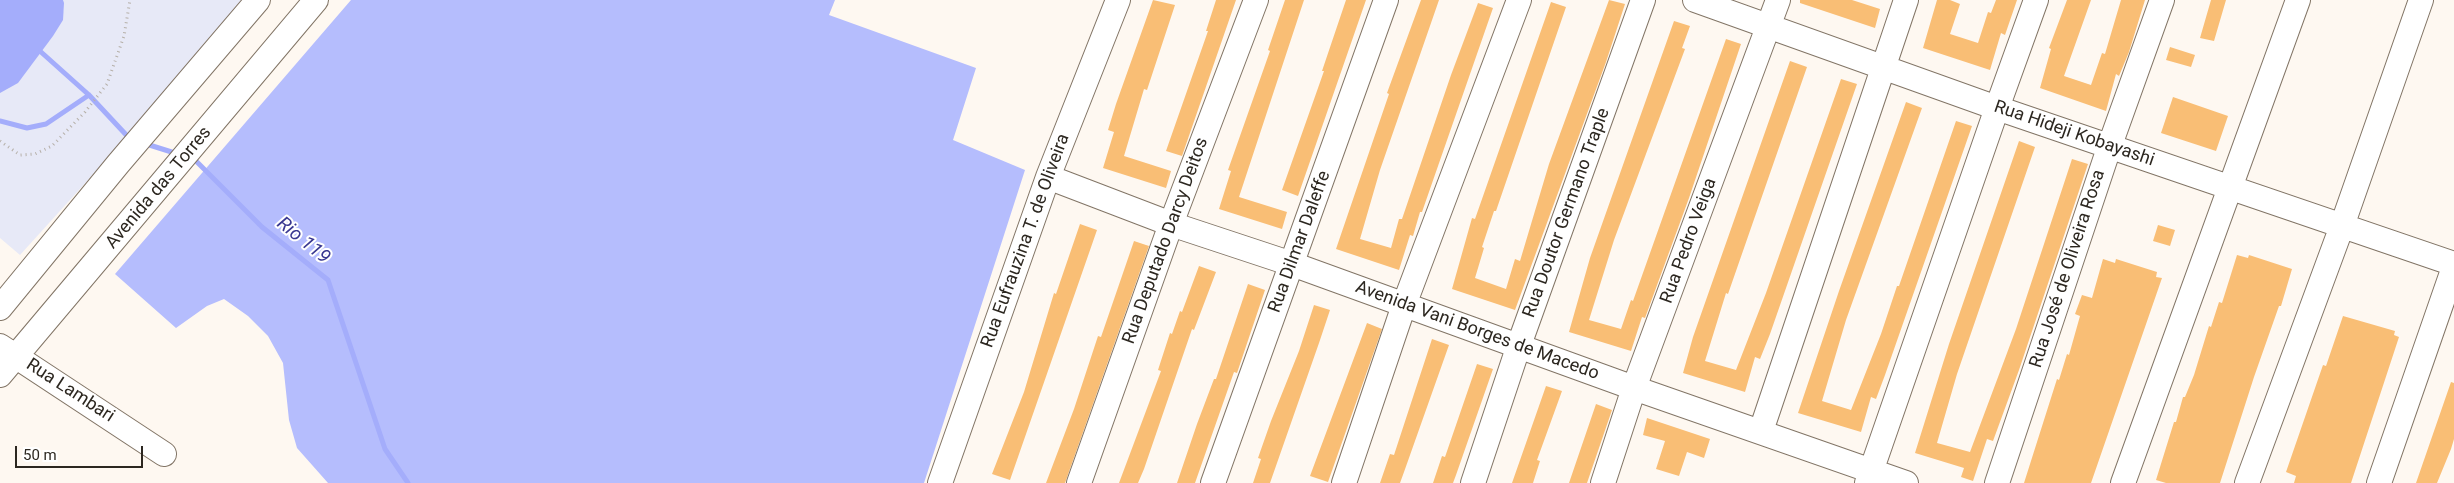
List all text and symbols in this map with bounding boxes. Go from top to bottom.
street label: Rua Hideji Kobayashi [1991,96,2157,172]
street label: Rua Doutor Germano Traple [1519,105,1615,321]
street label: Avenida das Torres [102,123,216,253]
street label: Rua Eufrauzina T. de Oliveira [977,131,1075,351]
street label: Rua Deputado Darcy Deitos [1119,135,1213,347]
street label: Rua José de Oliveira Rosa [2026,167,2110,371]
street label: Rua Dilmar Daleffe [1264,168,1336,316]
street label: Rua Pedro Veiga [1656,175,1722,307]
water label: Rio 119 [272,213,334,269]
street label: Avenida Vani Borges de Macedo [1352,277,1602,385]
street label: Rua Lambari [22,354,118,428]
scale bar [18,436,145,468]
text: 50 m [23,446,57,464]

